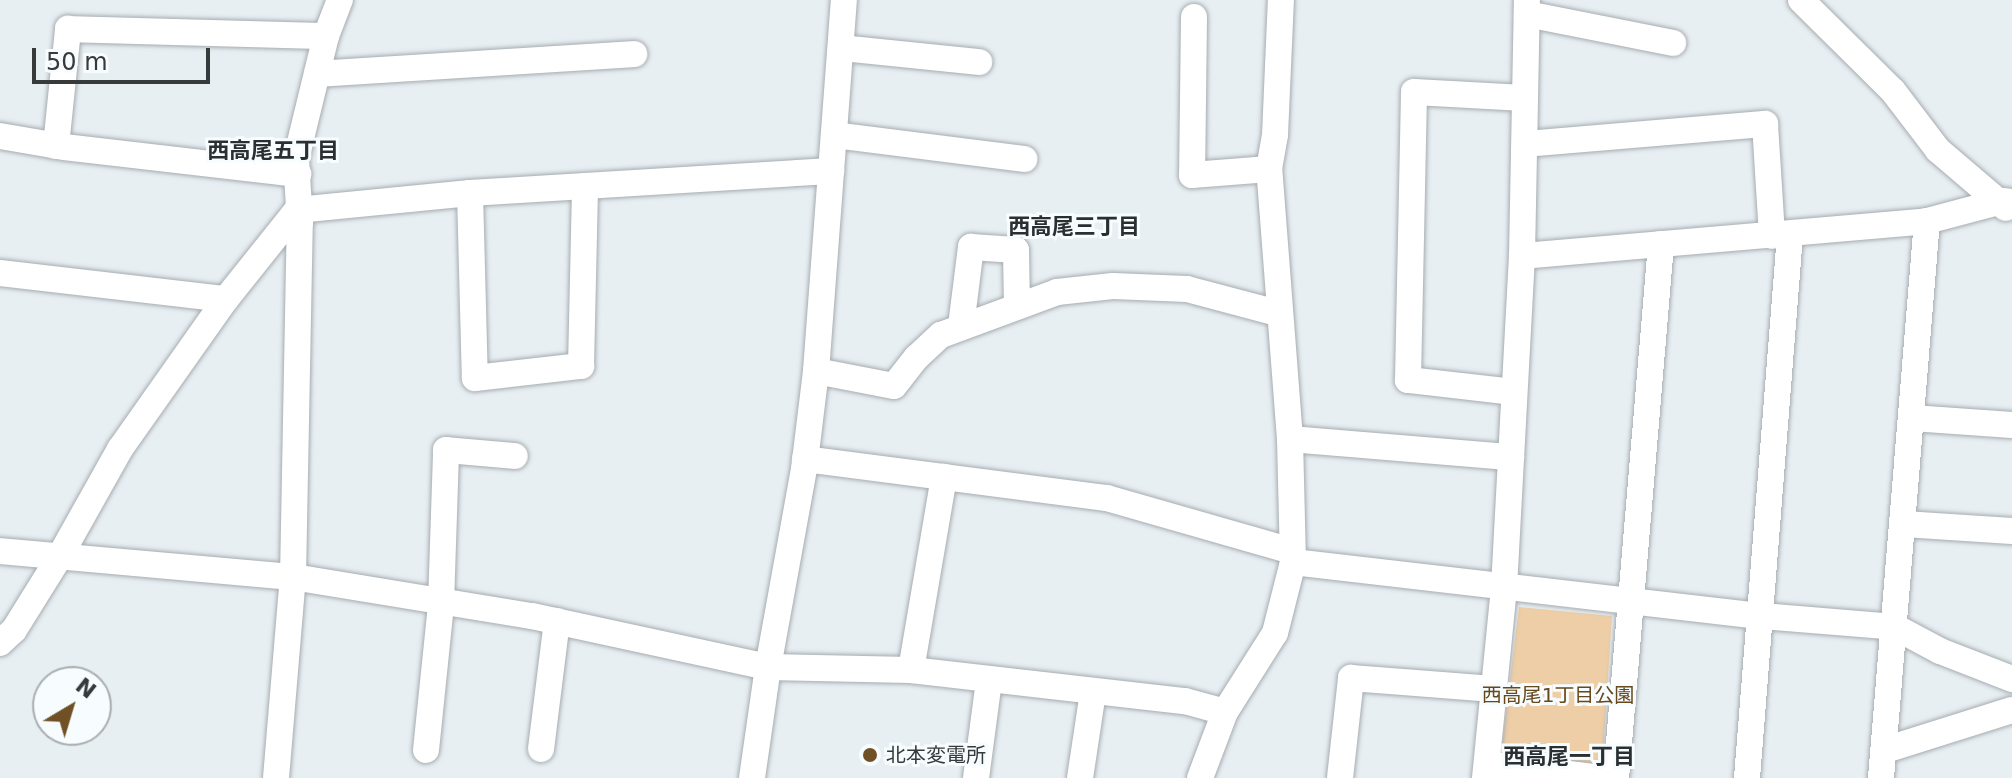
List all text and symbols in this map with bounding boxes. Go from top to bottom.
scale bar [36,32,214,82]
text: 50 m [46,48,108,76]
district label: 西高尾五丁目 [207,138,339,164]
district label: 西高尾三丁目 [1008,214,1140,240]
north arrow [32,666,112,746]
text: N [71,673,101,704]
park label: 西高尾1丁目公園 [1482,683,1634,707]
place label: 北本変電所 [886,743,986,767]
district label: 西高尾一丁目 [1503,744,1635,770]
marker: 北本変電所 [861,746,879,764]

